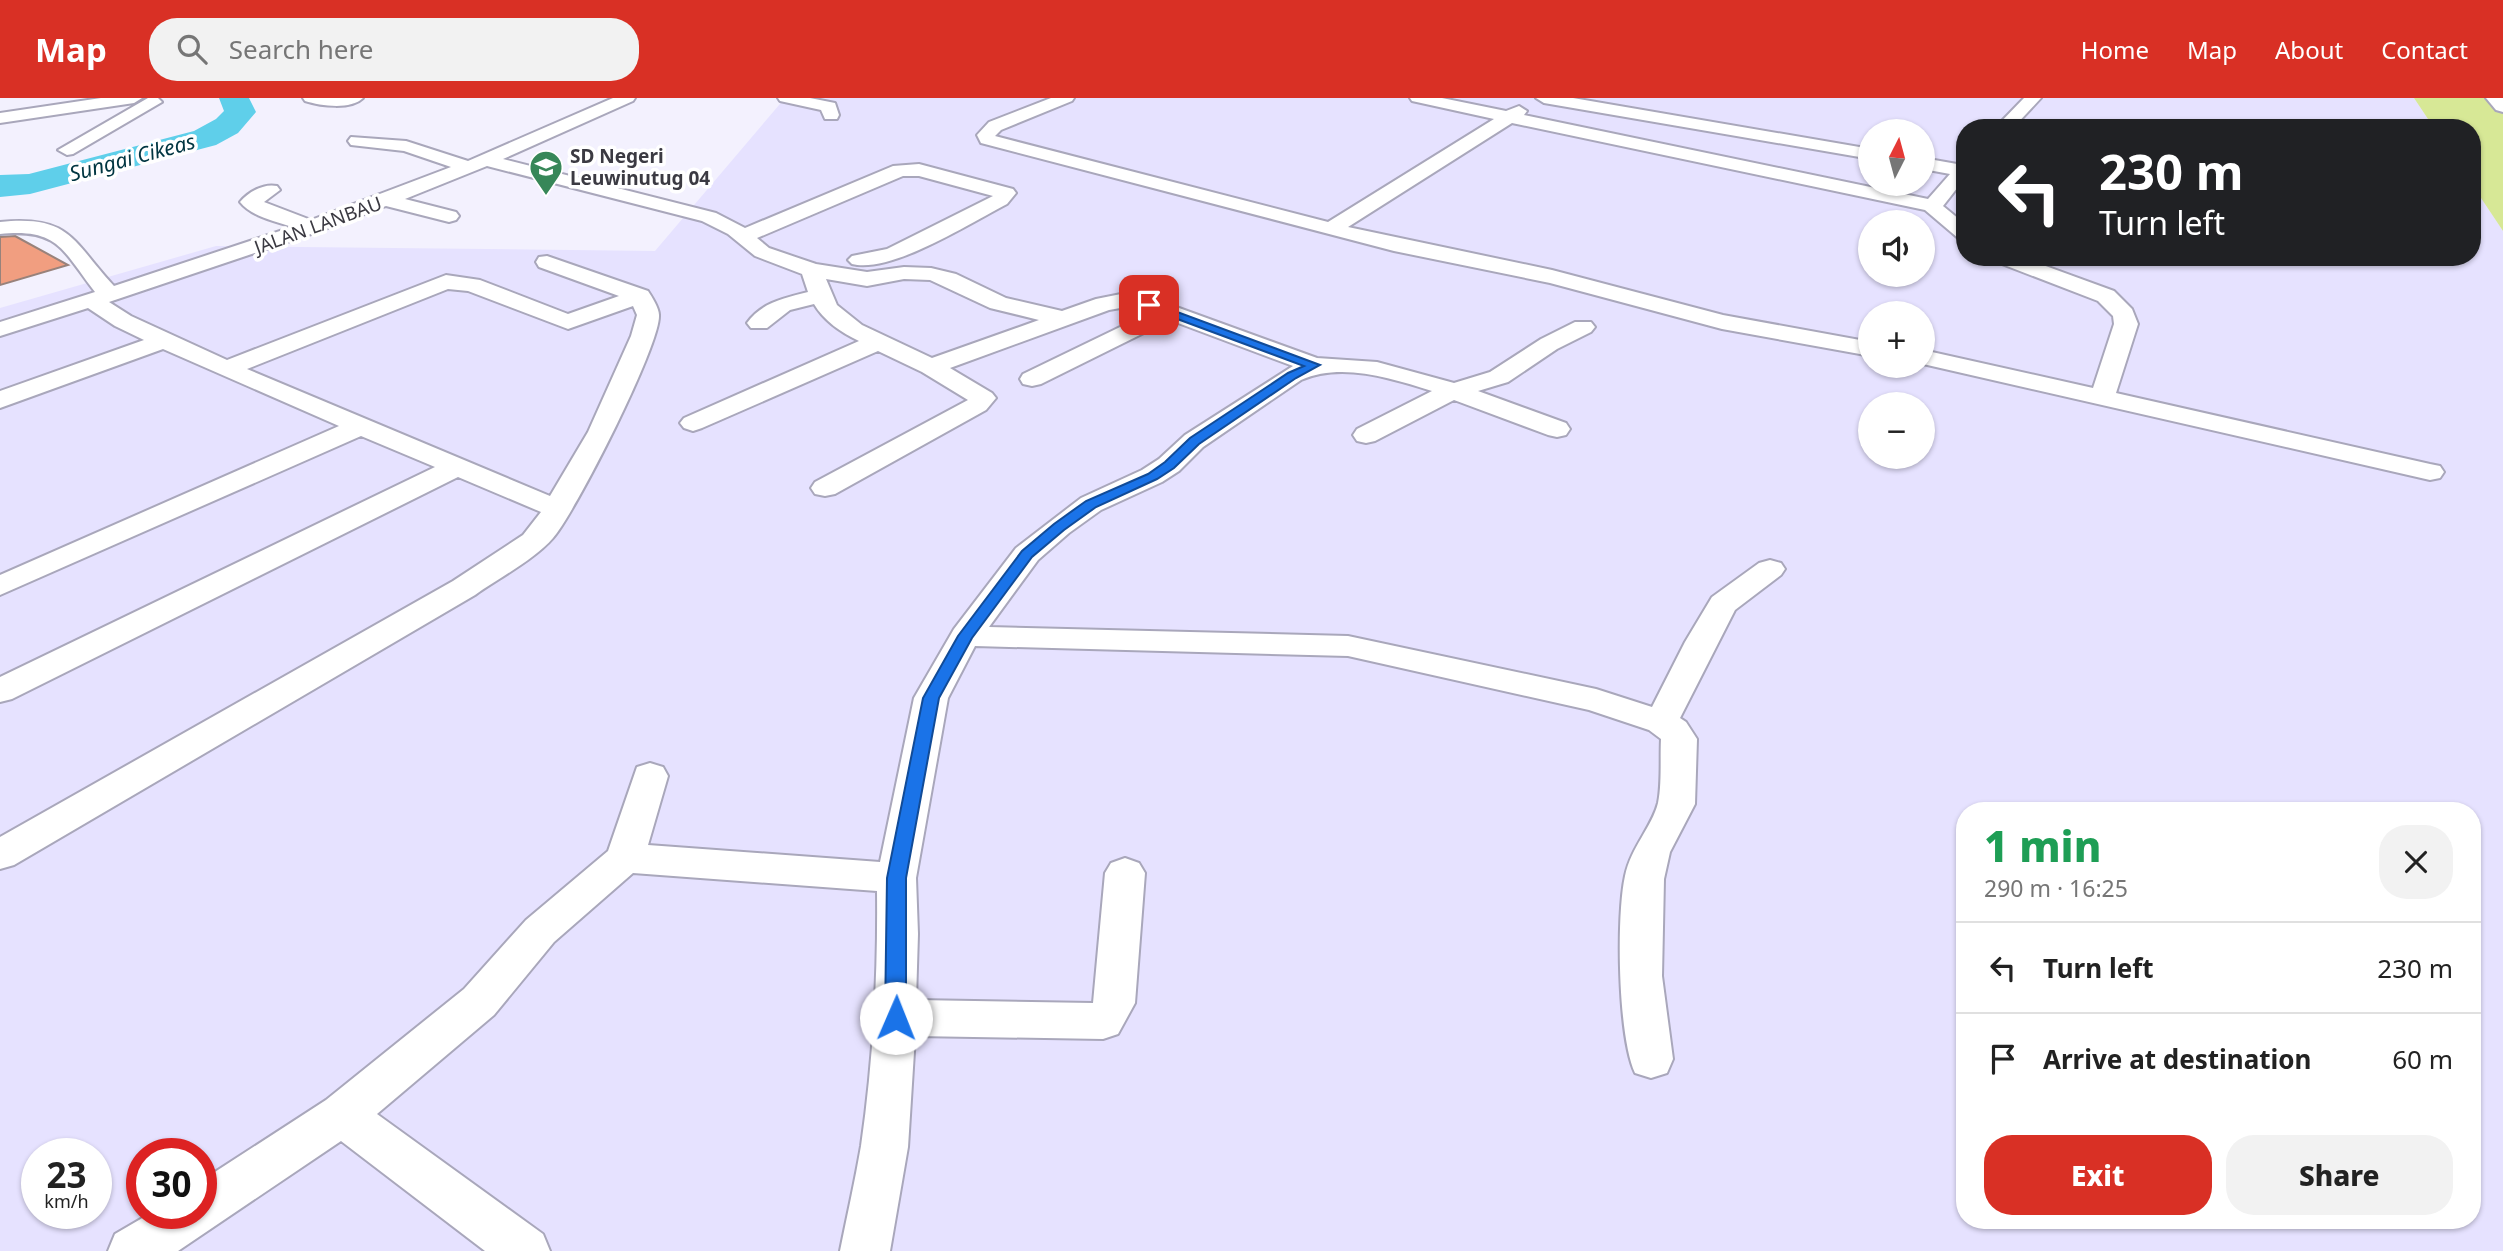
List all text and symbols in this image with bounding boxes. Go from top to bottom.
search box [149,18,639,81]
text: Map [35,27,107,72]
icon: search [173,30,211,68]
text: Search here [229,31,373,67]
text: Home [2081,33,2149,66]
text: Map [2187,33,2237,66]
text: About [2275,33,2343,66]
text: Contact [2381,33,2468,66]
north arrow [1858,119,1936,196]
map controls [1858,119,1935,469]
water label: Sungai Cikeas [66,127,198,187]
text: 230 m [2099,138,2244,204]
place label: SD Negeri Leuwinutug 04 [570,143,710,191]
icon: left [1984,147,2075,238]
school or university icon: SD Negeri Leuwinutug 04 [527,148,565,197]
street label: JALAN LANBAU [249,190,385,261]
text: Turn left [2099,201,2225,244]
button: sound [1858,210,1935,287]
pin [1119,275,1179,335]
icon: arrive [1130,286,1168,324]
button: + [1858,301,1935,378]
button: − [1858,392,1935,469]
text: 1 min [1984,817,2101,874]
button: close [2379,825,2453,899]
text: 290 m · 16:25 [1984,872,2128,904]
icon: left [1984,949,2022,987]
text: Turn left [2043,950,2154,986]
text: 230 m [2377,950,2453,986]
position arrow [859,981,933,1055]
icon: arrive [1984,1040,2022,1078]
text: Arrive at destination [2043,1041,2312,1077]
text: 60 m [2392,1041,2453,1077]
button: Exit [1984,1135,2212,1215]
button: Share [2226,1135,2453,1215]
speed limit sign: 30 [126,1138,217,1229]
text: 23 [46,1151,87,1198]
text: km/h [44,1189,89,1213]

